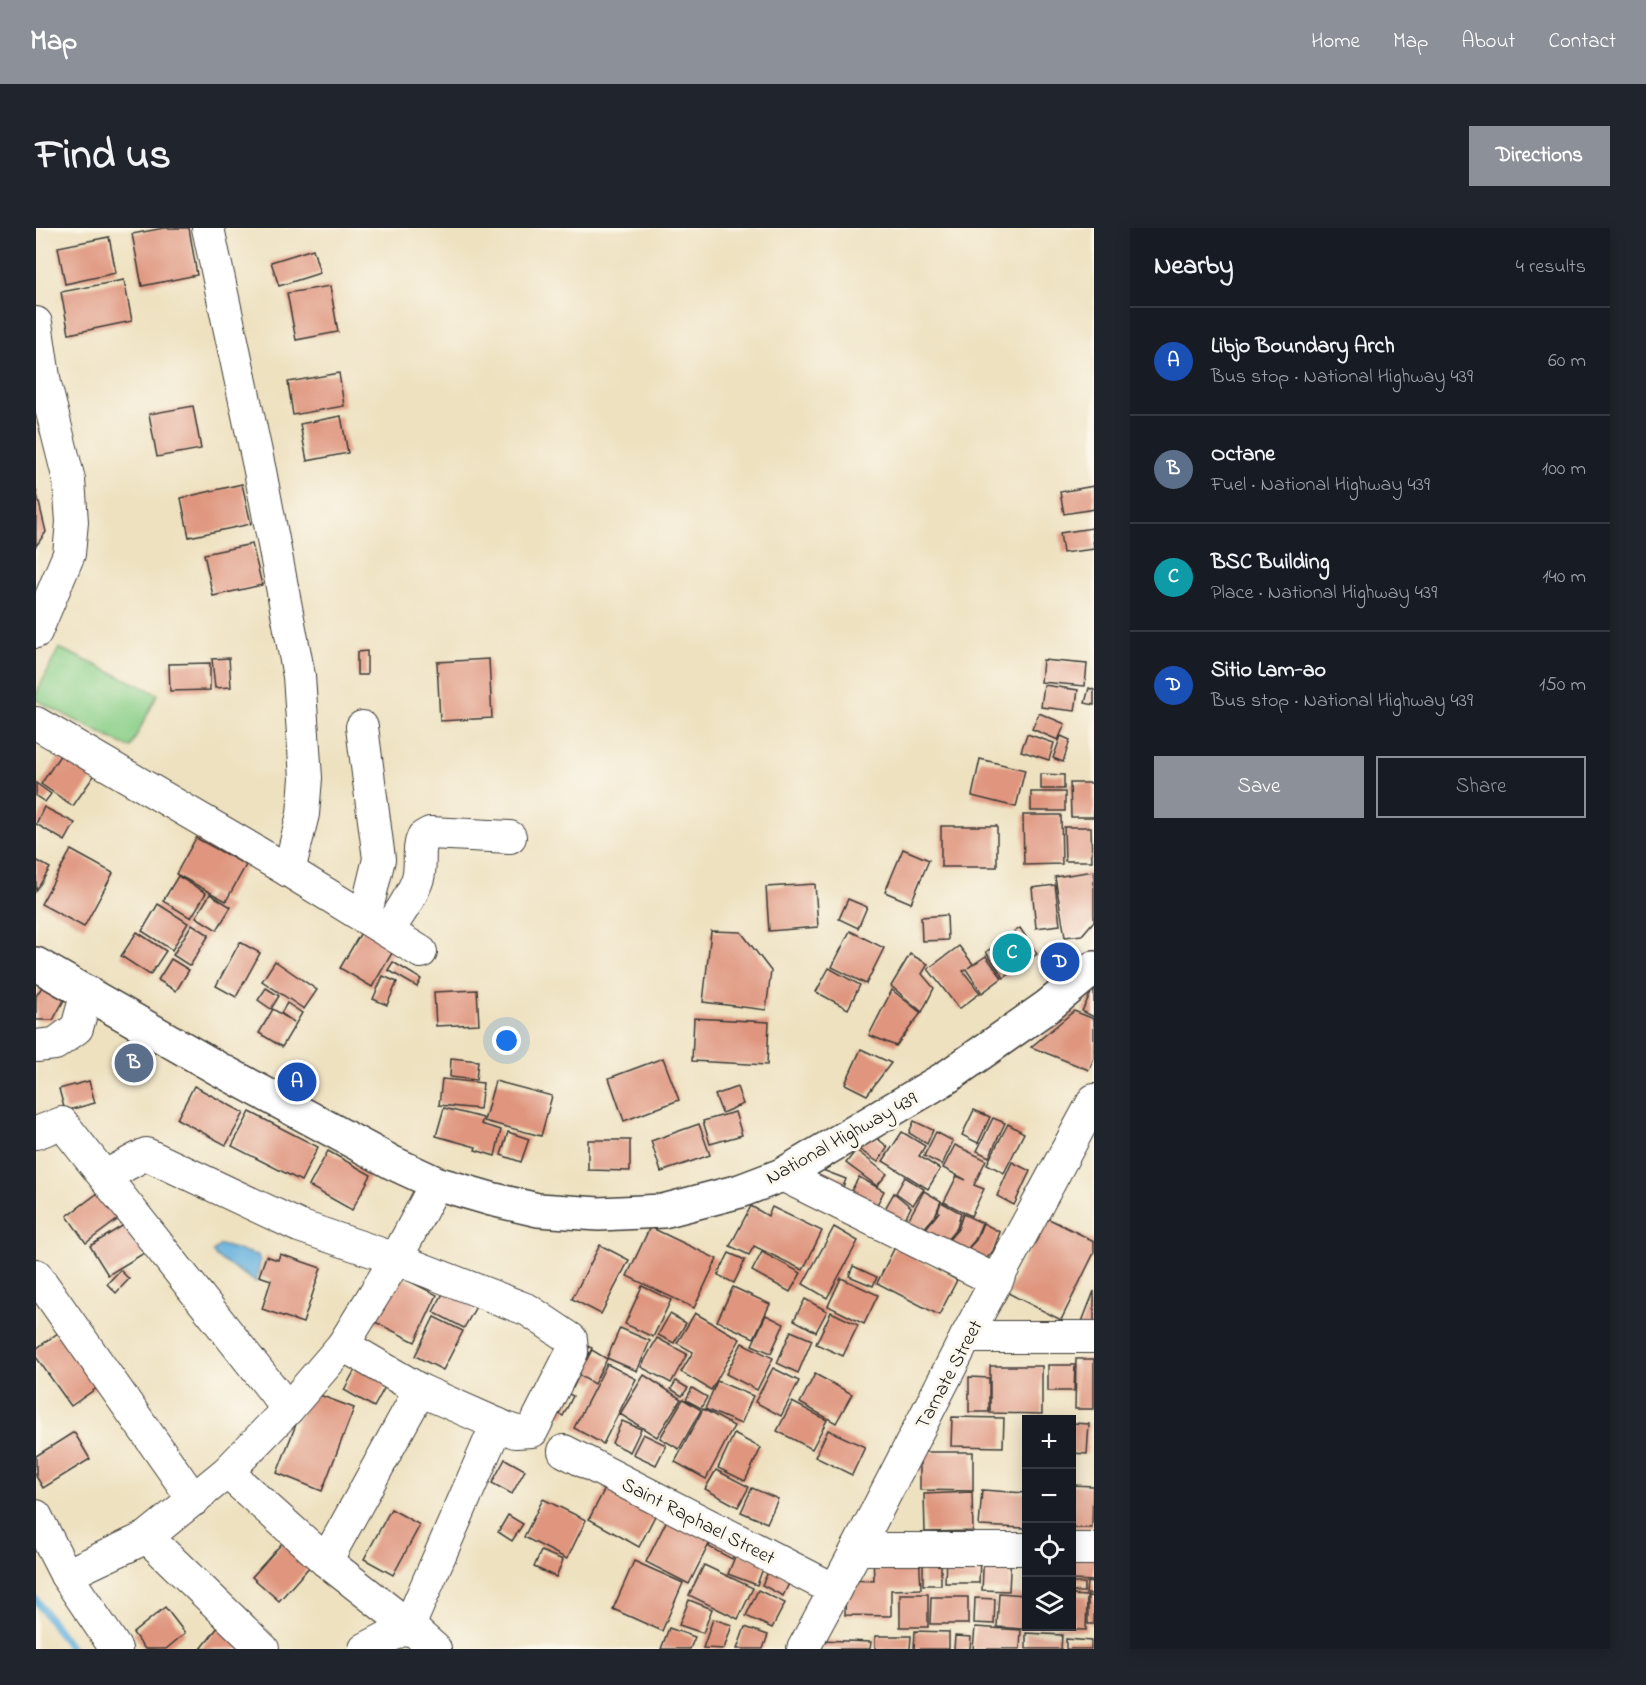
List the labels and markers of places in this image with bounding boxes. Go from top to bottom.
pin: C [992,930,1032,976]
pin: D [1040,940,1080,984]
pin: B [114,1040,154,1086]
pin: A [278,1060,316,1104]

